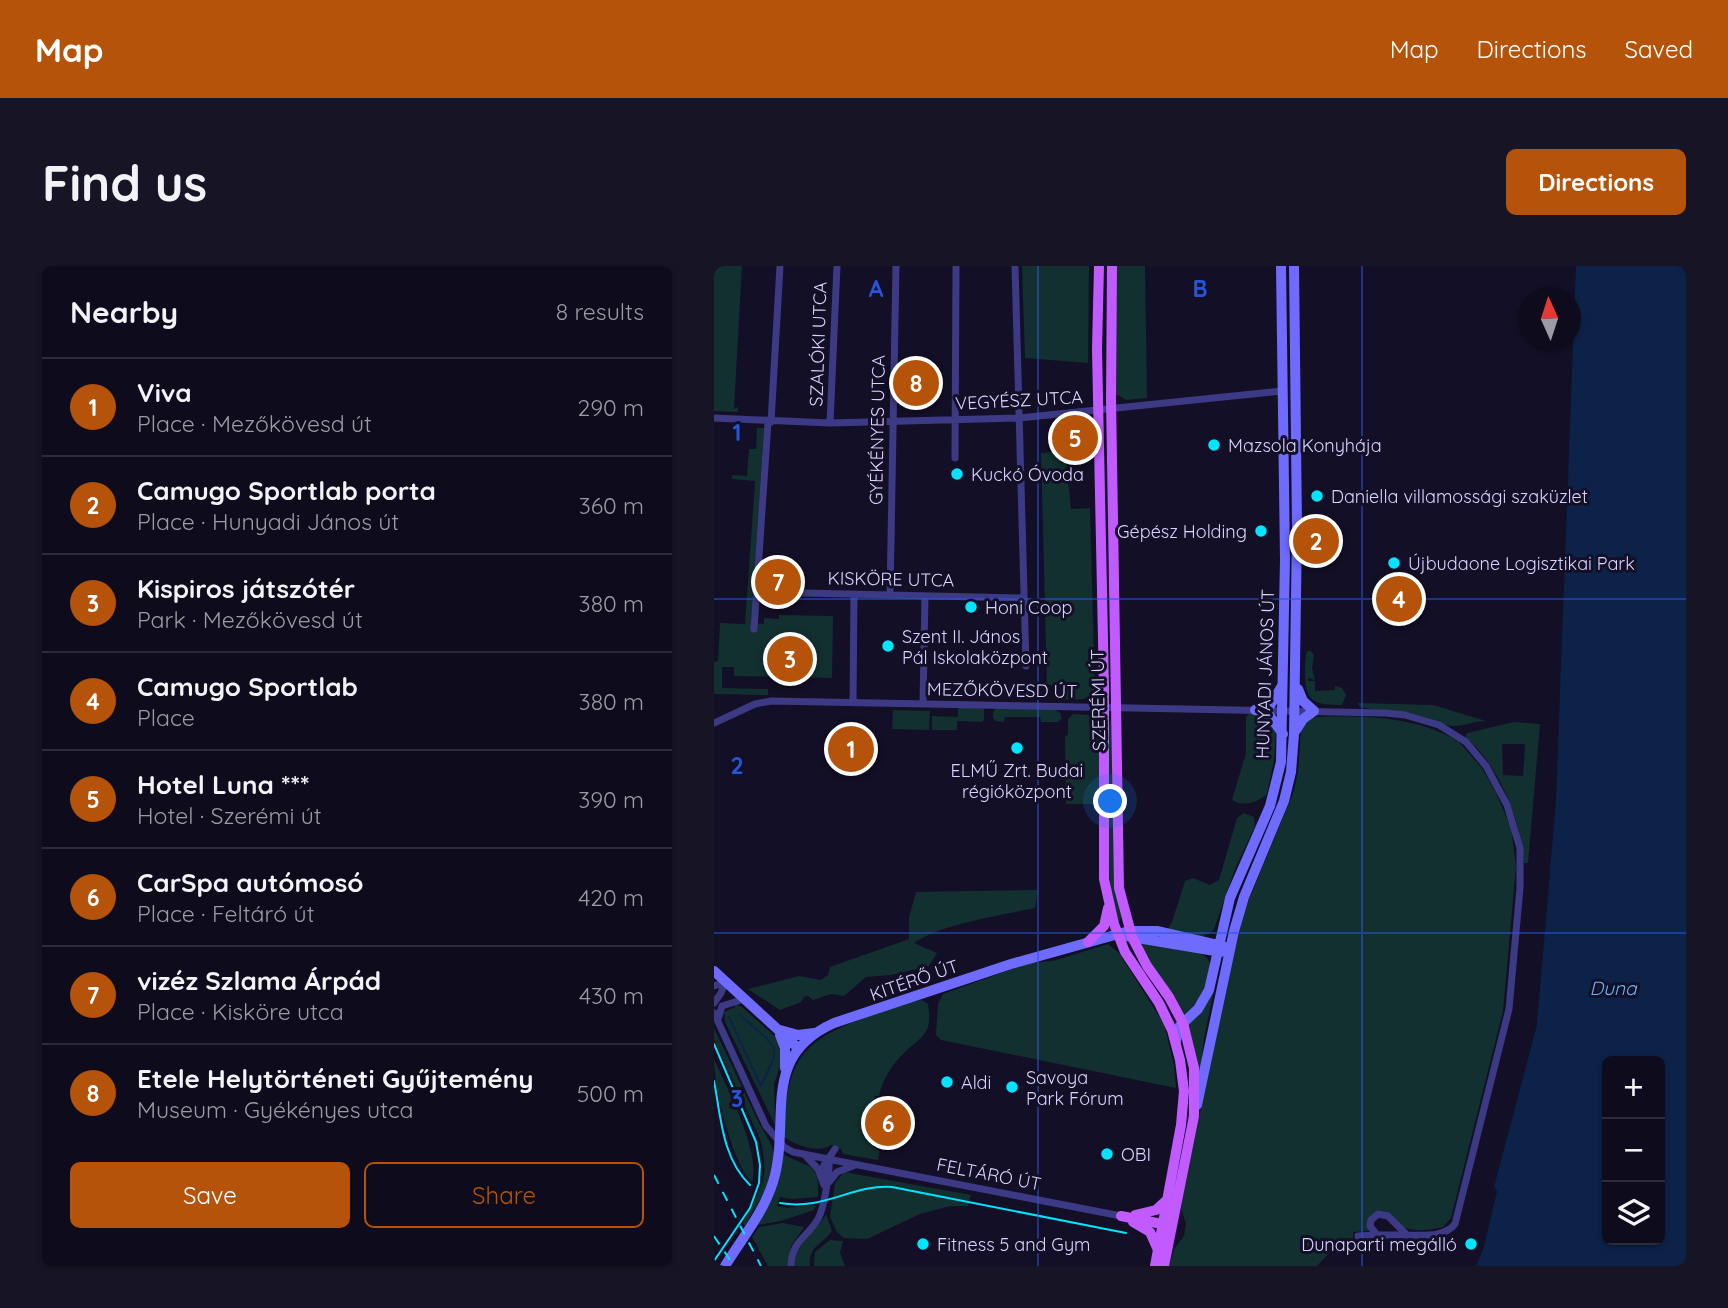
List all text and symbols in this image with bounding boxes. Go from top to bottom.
text: Map [35,29,103,70]
text: Map [1390,34,1439,64]
text: Directions [1477,34,1587,64]
text: Saved [1625,34,1693,64]
button: Directions [1506,149,1686,215]
text: Find us [42,152,207,213]
text: A [869,274,884,303]
text: B [1192,274,1208,303]
street label: SZALÓKI UTCA [804,281,832,407]
north arrow [1518,287,1581,350]
text: Nearby [70,293,178,331]
text: 8 results [556,297,644,326]
street label: GYÉKÉNYES UTCA [864,355,890,505]
pin: 8 [893,357,939,409]
text: Viva [137,376,192,409]
street label: VEGYÉSZ UTCA [955,385,1084,415]
text: 1 [89,393,97,422]
text: 290 m [577,393,644,422]
text: Place · Mezőkövesd út [137,409,372,438]
pin: 5 [1052,412,1098,464]
text: 1 [733,418,741,447]
place label: Mazsola Konyhája [1228,434,1382,457]
marker: Mazsola Konyhája [1206,437,1222,453]
place label: Kuckó Óvoda [971,463,1084,486]
marker: Kuckó Óvoda [949,466,965,482]
text: Camugo Sportlab porta [137,474,436,507]
place label: Daniella villamossági szaküzlet [1331,485,1588,508]
marker: Daniella villamossági szaküzlet [1309,488,1325,504]
text: 2 [86,491,100,520]
text: 360 m [579,491,644,520]
text: Place · Hunyadi János út [137,507,399,536]
pin: 2 [1293,515,1339,567]
place label: Gépész Holding [1117,520,1247,543]
marker: Gépész Holding [1253,523,1269,539]
place label: Újbudaone Logisztikai Park [1408,552,1635,575]
marker: Újbudaone Logisztikai Park [1386,555,1402,571]
pin: 7 [755,556,801,608]
street label: KISKÖRE UTCA [827,566,955,592]
text: Kispiros játszótér [137,572,355,605]
pin: 4 [1376,573,1422,625]
text: 3 [87,589,99,618]
text: 380 m [579,589,644,618]
street label: HUNYADI JÁNOS ÚT [1251,589,1279,759]
place label: Honi Coop [985,596,1072,619]
marker: Honi Coop [963,599,979,615]
text: Park · Mezőkövesd út [137,605,363,634]
place label: Szent II. János Pál Iskolaközpont [902,625,1048,669]
pin: 3 [767,633,813,685]
marker: Szent II. János Pál Iskolaközpont [880,638,896,654]
street label: SZERÉMI ÚT [1086,649,1110,751]
text: Camugo Sportlab [137,670,358,703]
street label: MEZŐKÖVESD ÚT [927,677,1077,703]
text: 4 [86,687,100,716]
text: 380 m [579,687,644,716]
text: Place [137,703,195,732]
pin: 1 [828,723,874,775]
marker: ELMŰ Zrt. Budai régióközpont [1009,740,1025,756]
text: 2 [730,751,744,780]
place label: ELMŰ Zrt. Budai régióközpont [951,759,1083,803]
text: Hotel Luna *** [137,768,309,801]
your location [1093,784,1127,818]
text: 5 [86,785,100,814]
text: 390 m [578,785,644,814]
text: Hotel · Szerémi út [137,801,322,830]
text: CarSpa autómosó [137,866,364,899]
text: 6 [87,883,99,912]
text: 420 m [578,883,644,912]
text: Place · Feltáró út [137,899,314,928]
street label: KITÉRŐ ÚT [867,954,961,1006]
text: vizéz Szlama Árpád [137,964,381,997]
water label: Duna [1590,976,1638,1000]
text: 7 [87,981,99,1010]
text: 430 m [579,981,644,1010]
text: Place · Kisköre utca [137,997,344,1026]
map controls [1602,1056,1665,1245]
button: + [1602,1056,1665,1119]
text: Etele Helytörténeti Gyűjtemény [137,1062,533,1095]
place label: Savoya Park Fórum [1026,1066,1124,1110]
place label: Aldi [961,1071,991,1094]
marker: Aldi [939,1074,955,1090]
text: 8 [87,1079,99,1108]
text: 500 m [577,1079,644,1108]
marker: Savoya Park Fórum [1004,1079,1020,1095]
text: 3 [731,1084,743,1113]
text: Museum · Gyékényes utca [137,1095,414,1124]
pin: 6 [865,1097,911,1149]
button: − [1602,1119,1665,1182]
place label: OBI [1121,1143,1151,1166]
marker: OBI [1099,1146,1115,1162]
street label: FELTÁRÓ ÚT [935,1153,1043,1195]
button: Save [70,1162,350,1228]
button: Share [364,1162,644,1228]
button: layers [1602,1182,1665,1245]
place label: Fitness 5 and Gym [937,1233,1091,1256]
place label: Dunaparti megálló [1301,1233,1457,1256]
marker: Fitness 5 and Gym [915,1236,931,1252]
marker: Dunaparti megálló [1463,1236,1479,1252]

